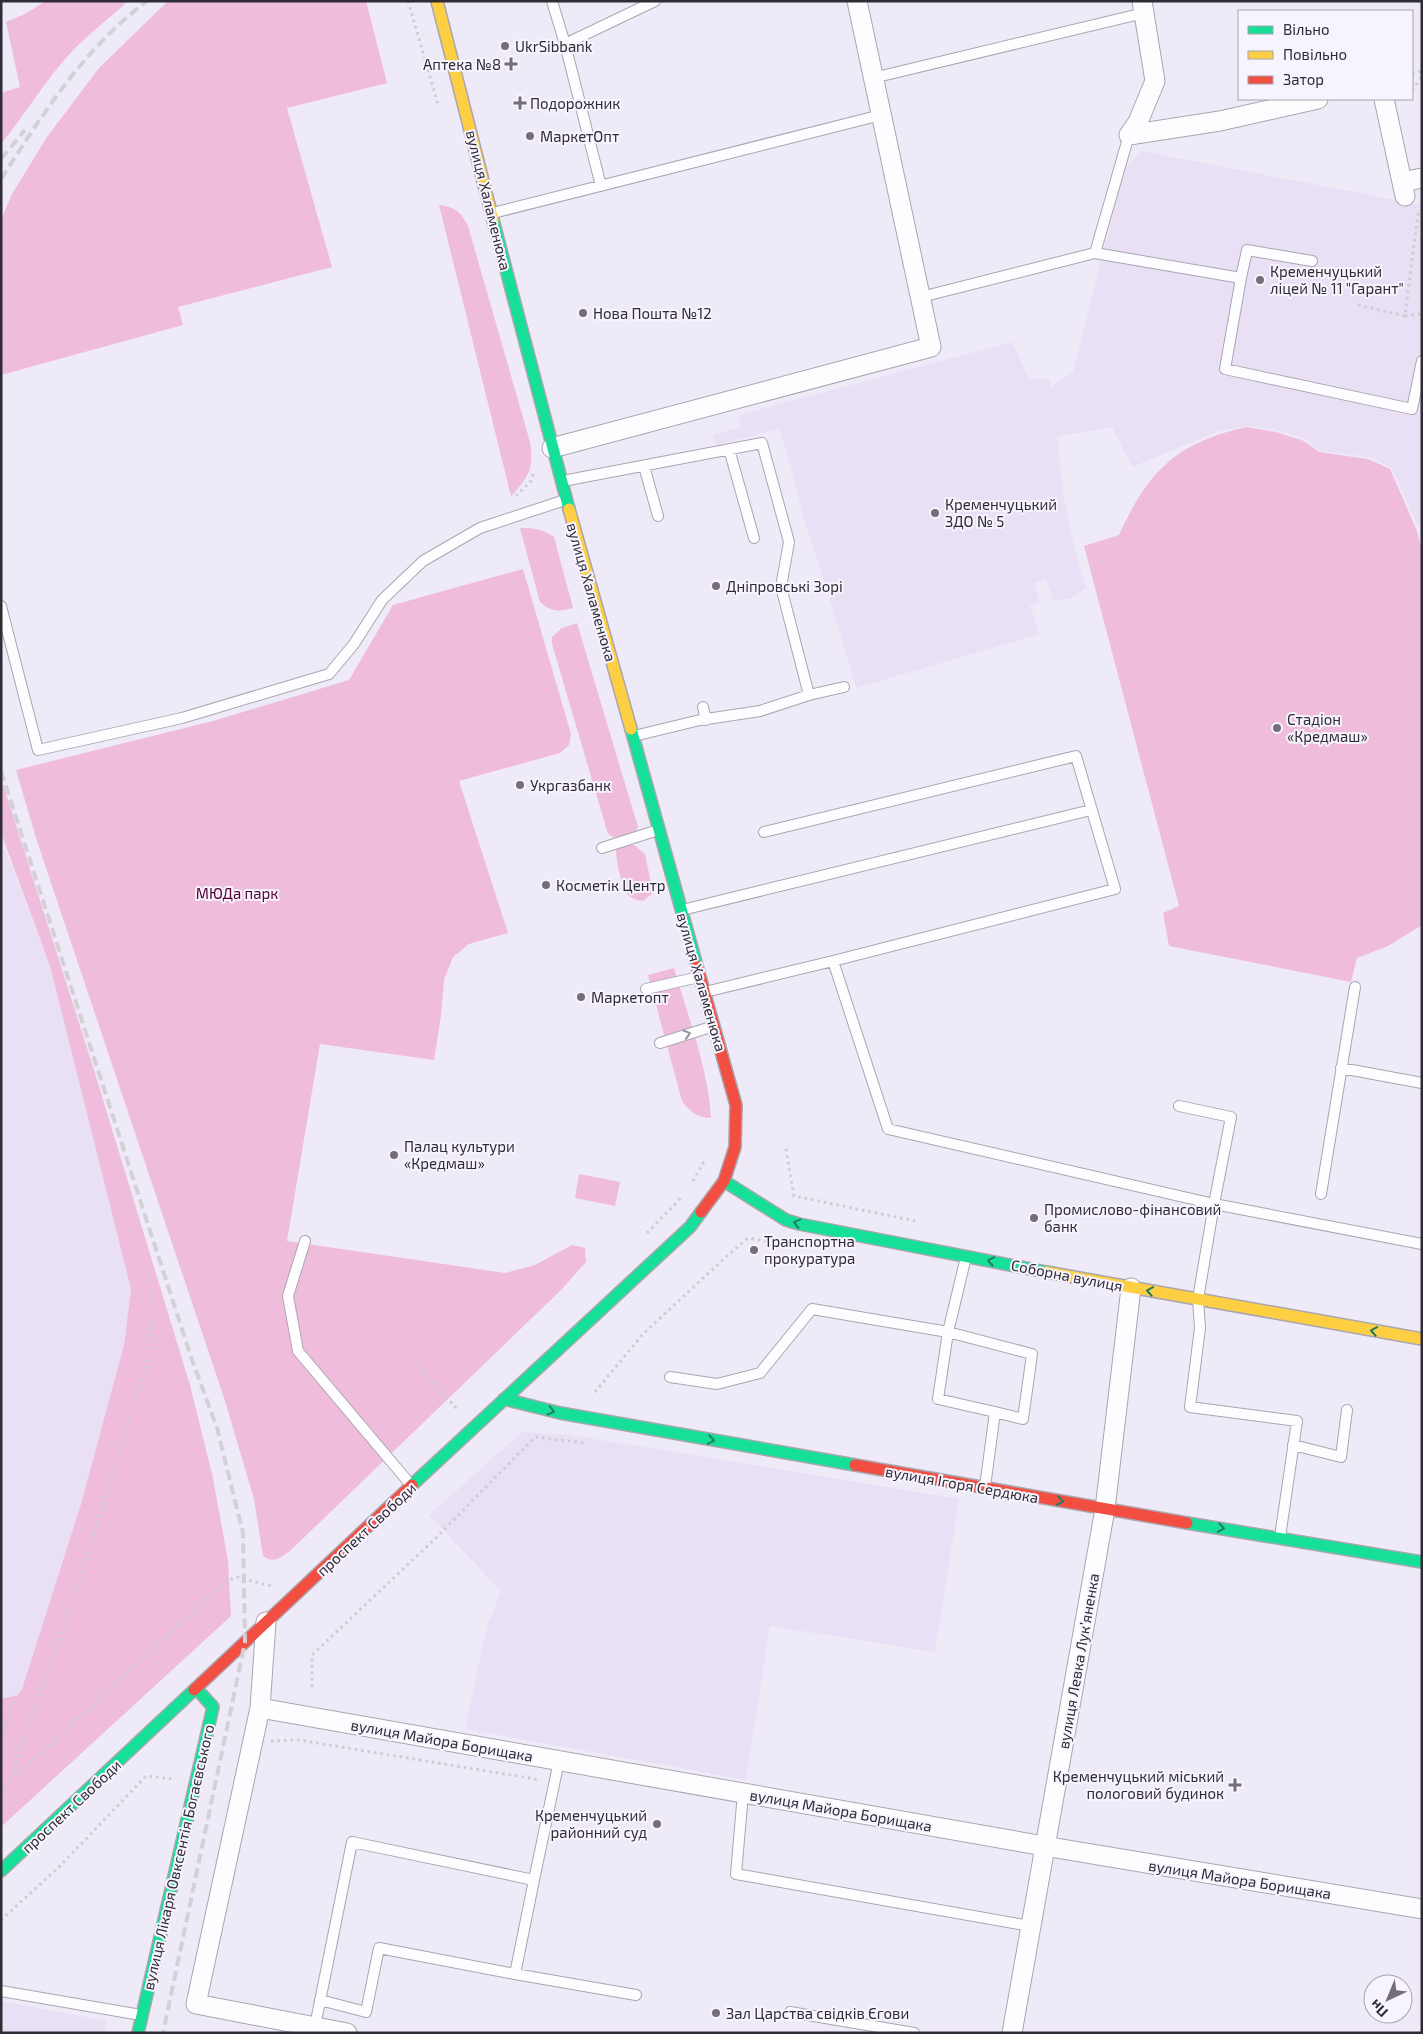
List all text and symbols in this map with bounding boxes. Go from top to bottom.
legend [1238,10,1413,100]
text: Вільно [1283,20,1330,38]
place label: UkrSibbank [515,37,593,55]
marker: UkrSibbank [499,40,511,52]
text: Повільно [1283,45,1347,63]
place label: Аптека №8 [423,55,501,73]
marker: Аптека №8 [505,58,517,70]
text: Затор [1283,70,1324,88]
place label: Подорожник [530,94,620,112]
marker: Подорожник [514,97,526,109]
place label: МаркетОпт [540,127,619,145]
street label: вулиця Халаменюка [462,128,515,272]
marker: МаркетОпт [524,130,536,142]
place label: Кременчуцький ліцей № 11 "Гарант" [1270,262,1404,297]
marker: Кременчуцький ліцей № 11 "Гарант" [1254,274,1266,286]
place label: Нова Пошта №12 [593,304,712,322]
marker: Нова Пошта №12 [577,307,589,319]
place label: Кременчуцький ЗДО № 5 [945,495,1057,530]
marker: Кременчуцький ЗДО № 5 [929,507,941,519]
street label: вулиця Халаменюка [563,520,620,664]
place label: Дніпровські Зорі [726,577,843,595]
marker: Дніпровські Зорі [710,580,722,592]
place label: Стадіон «Кредмаш» [1287,710,1368,745]
marker: Стадіон «Кредмаш» [1271,722,1283,734]
place label: Укргазбанк [530,776,611,794]
marker: Укргазбанк [514,779,526,791]
place label: Косметік Центр [556,876,666,894]
marker: Косметік Центр [540,879,552,891]
park label: МЮДа парк [196,884,278,902]
street label: вулиця Халаменюка [673,910,730,1054]
place label: Маркетопт [591,988,669,1006]
marker: Маркетопт [575,991,587,1003]
one-way arrow [682,1030,691,1040]
place label: Палац культури «Кредмаш» [404,1137,515,1172]
marker: Палац культури «Кредмаш» [388,1149,400,1161]
place label: Промислово-фінансовий банк [1044,1200,1221,1235]
marker: Промислово-фінансовий банк [1028,1212,1040,1224]
one-way arrow [792,1218,801,1229]
place label: Транспортна прокуратура [764,1232,855,1268]
marker: Транспортна прокуратура [748,1244,760,1256]
street label: Соборна вулиця [1009,1255,1124,1296]
one-way arrow [986,1256,995,1266]
one-way arrow [1146,1286,1154,1297]
one-way arrow [1369,1326,1378,1336]
one-way arrow [546,1405,555,1416]
one-way arrow [706,1434,715,1444]
street label: вулиця Ігоря Сердюка [884,1462,1040,1507]
street label: проспект Свободи [313,1479,419,1579]
one-way arrow [1056,1496,1065,1506]
one-way arrow [1216,1523,1225,1533]
street label: вулиця Левка Лукʼяненка [1054,1572,1103,1750]
street label: вулиця Майора Борищака [349,1715,534,1766]
street label: вулиця Лікаря Овксентія Богаєвського [139,1722,218,1992]
street label: проспект Свободи [18,1756,124,1856]
place label: Кременчуцький міський пологовий будинок [1053,1767,1224,1803]
marker: Кременчуцький міський пологовий будинок [1228,1778,1242,1792]
street label: вулиця Майора Борищака [748,1785,933,1836]
place label: Кременчуцький районний суд [535,1806,647,1842]
marker: Кременчуцький районний суд [651,1818,663,1830]
street label: вулиця Майора Борищака [1147,1856,1333,1903]
north arrow [1363,1974,1413,2024]
text: Пн [1366,1996,1391,2021]
place label: Зал Царства свідків Єгови [726,2004,909,2022]
marker: Зал Царства свідків Єгови [710,2007,722,2019]

